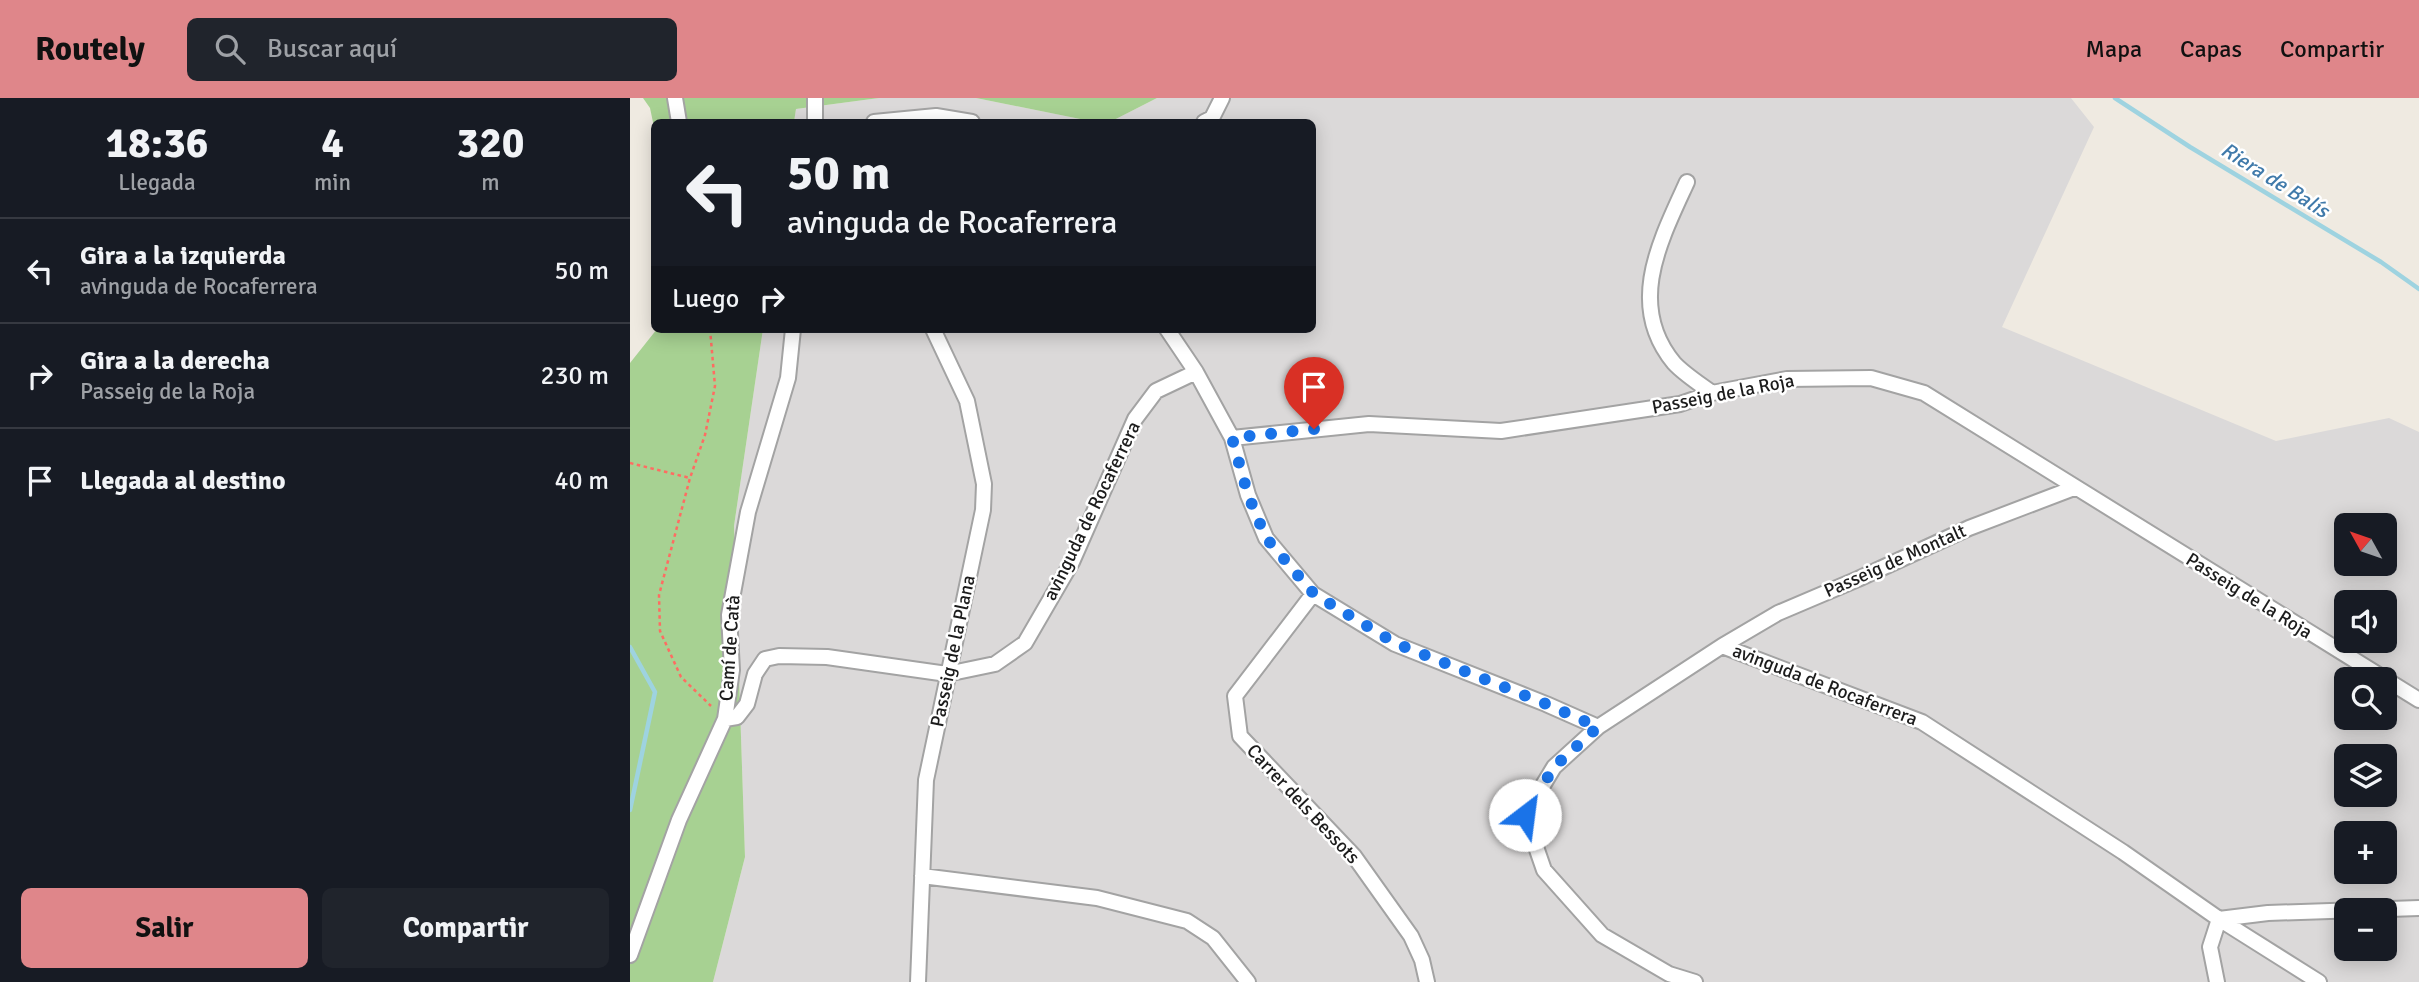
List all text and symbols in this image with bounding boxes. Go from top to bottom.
search box [187,18,677,81]
text: Routely [35,29,145,70]
icon: search [211,30,249,68]
text: Buscar aquí [267,33,397,65]
text: Mapa [2086,34,2142,64]
text: Capas [2180,34,2242,64]
text: Compartir [2280,34,2384,64]
text: 18:36 [105,118,209,169]
text: 4 [321,118,344,169]
text: 320 [456,118,525,169]
water label: Riera de Balís [2216,137,2335,224]
text: 50 m [787,143,890,203]
icon: left [672,147,763,238]
text: Llegada [118,168,196,197]
text: min [314,168,351,197]
text: m [481,168,500,197]
text: avinguda de Rocaferrera [787,203,1118,242]
text: Gira a la izquierda [80,240,286,272]
icon: left [21,252,59,290]
text: 50 m [554,255,609,287]
text: avinguda de Rocaferrera [80,272,318,301]
icon: right [753,280,791,318]
text: Luego [672,283,739,315]
text: Gira a la derecha [80,345,270,377]
icon: right [21,357,59,395]
pin [1284,357,1344,429]
text: 230 m [540,360,609,392]
icon: arrive [1295,368,1333,406]
street label: Passeig de la Roja [1650,368,1796,420]
text: Passeig de la Roja [80,377,255,406]
street label: avinguda de Rocaferrera [1038,418,1146,604]
icon: arrive [21,462,59,500]
text: Llegada al destino [80,465,286,497]
text: 40 m [554,465,609,497]
north arrow [2334,513,2398,576]
map controls [2334,513,2397,961]
street label: Passeig de Montalt [1820,519,1970,603]
street label: Passeig de la Roja [2181,547,2317,645]
street label: Passeig de la Plana [925,573,981,729]
button: sound [2334,590,2397,653]
street label: Camí de Catà [714,594,746,702]
street label: avinguda de Rocaferrera [1729,639,1921,731]
button: search [2334,667,2397,730]
street label: Carrer dels Bessots [1241,739,1365,869]
button: layers [2334,744,2397,807]
position arrow [1488,778,1562,852]
button: + [2334,821,2397,884]
button: Salir [21,888,308,968]
button: Compartir [322,888,609,968]
button: − [2334,898,2397,961]

